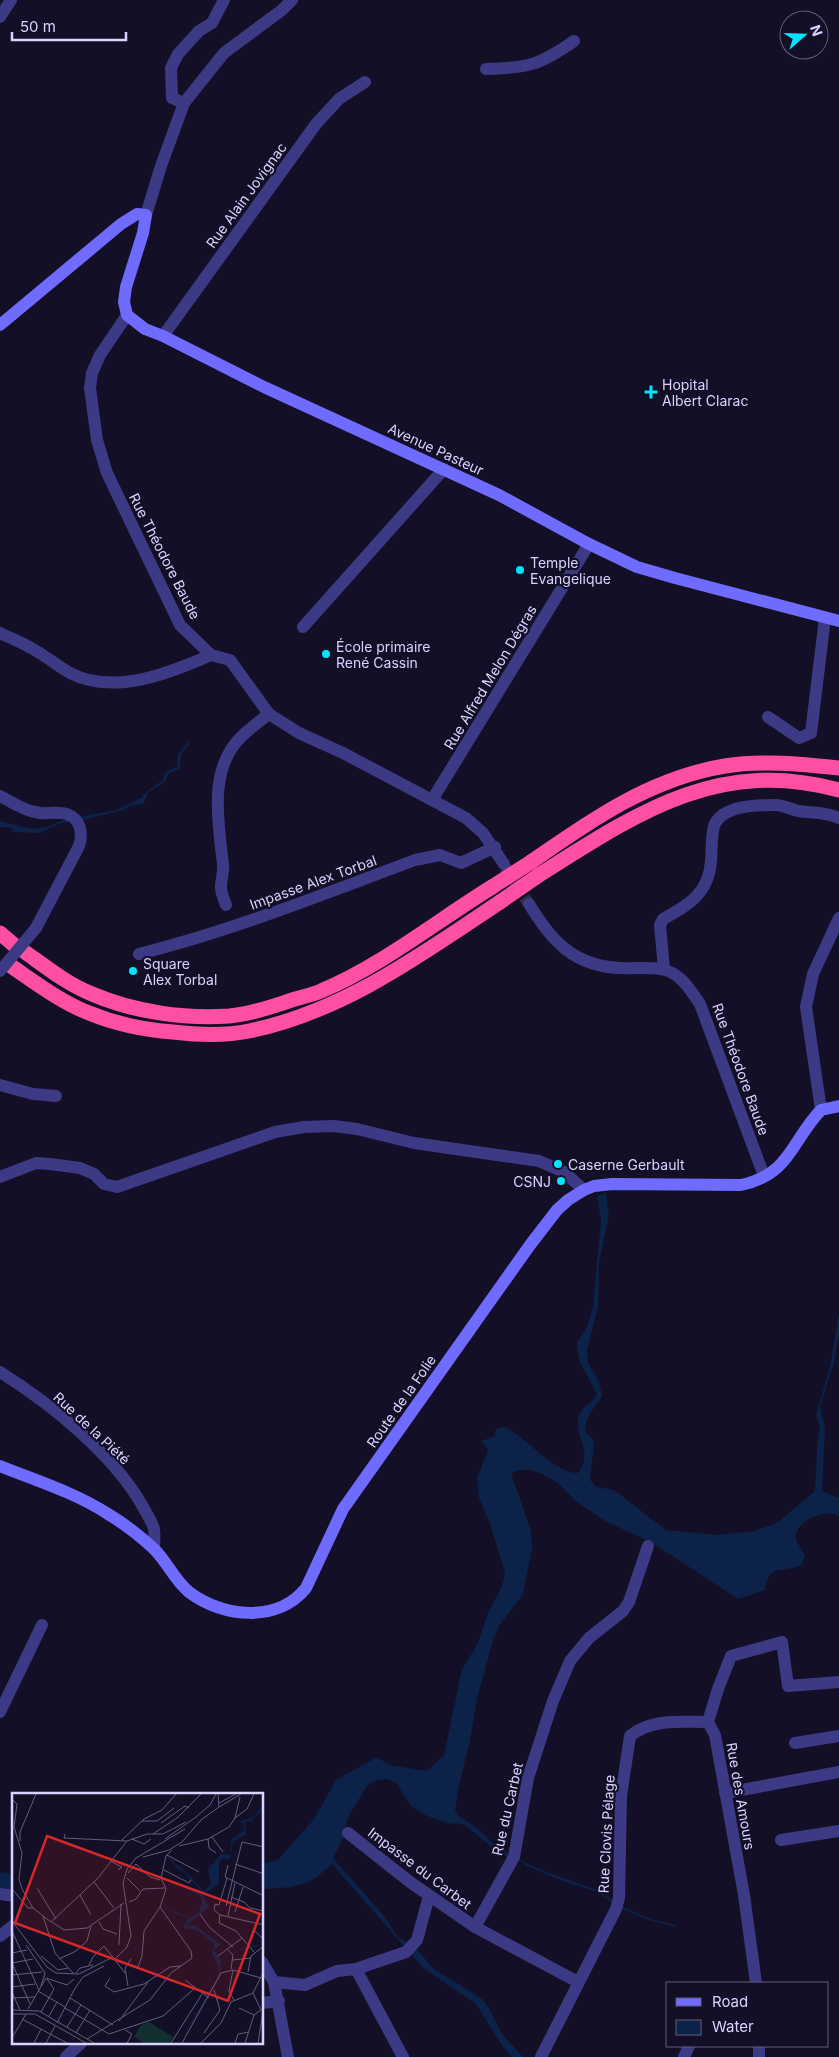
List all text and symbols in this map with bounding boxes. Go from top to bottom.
scale bar [12,10,126,42]
north arrow [779,10,829,60]
text: 50 m [20,17,56,36]
text: N [807,22,826,38]
street label: Rue Alain Jovignac [202,139,290,251]
place label: Hopital Albert Clarac [662,376,748,409]
marker: Hopital Albert Clarac [644,385,658,399]
street label: Avenue Pasteur [386,419,486,479]
street label: Rue Théodore Baude [126,490,204,622]
place label: Temple Evangelique [530,554,611,587]
marker: Temple Evangelique [514,564,526,576]
street label: Rue Alfred Melon Dégras [440,602,540,752]
place label: École primaire René Cassin [336,638,430,671]
marker: École primaire René Cassin [320,648,332,660]
street label: Impasse Alex Torbal [247,851,379,913]
place label: Square Alex Torbal [143,955,217,988]
marker: Square Alex Torbal [127,965,139,977]
street label: Rue Théodore Baude [709,1001,773,1137]
place label: Caserne Gerbault [568,1156,685,1173]
marker: Caserne Gerbault [552,1158,564,1170]
place label: CSNJ [513,1173,551,1190]
marker: CSNJ [555,1175,567,1187]
street label: Route de la Folie [363,1352,439,1450]
street label: Rue de la Piété [50,1388,134,1468]
street label: Rue des Amours [723,1741,759,1851]
street label: Rue du Carbet [488,1760,526,1857]
street label: Rue Clovis Pélage [594,1774,618,1894]
inset map [12,1793,264,2044]
street label: Impasse du Carbet [365,1824,475,1913]
legend [666,1982,829,2047]
text: Road [712,1992,748,2011]
text: Water [712,2017,754,2036]

